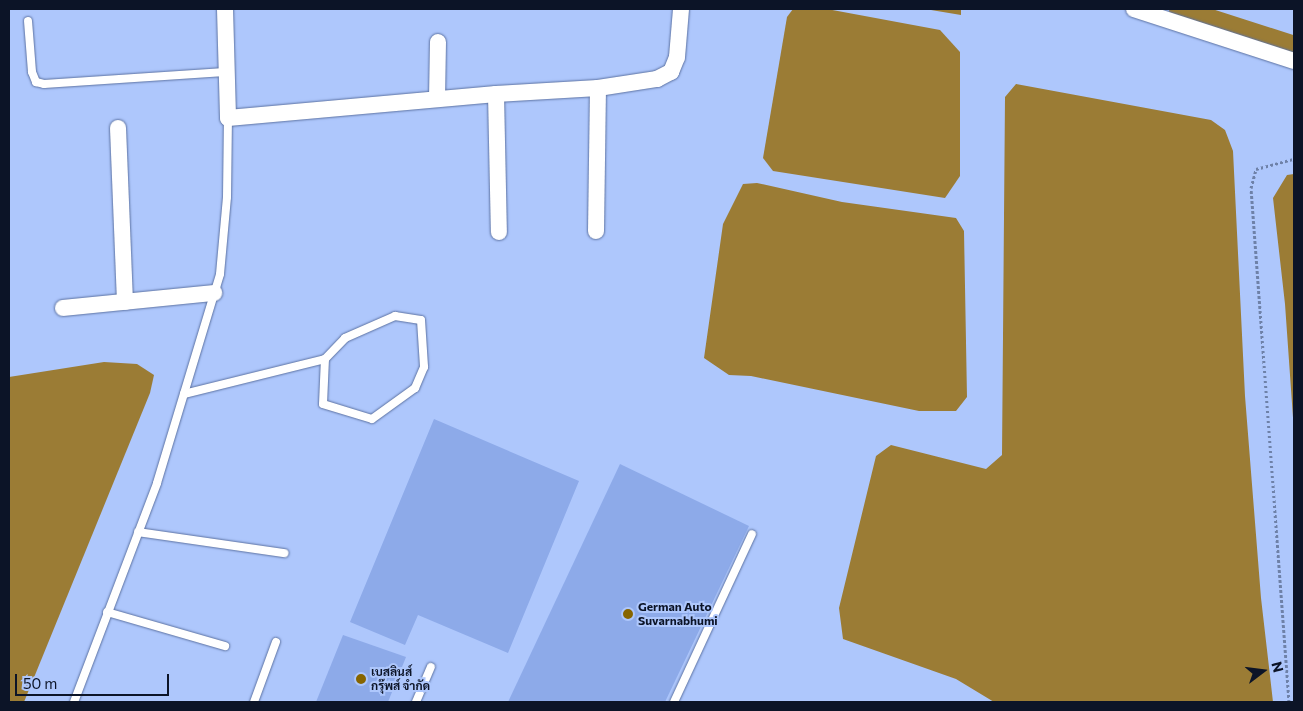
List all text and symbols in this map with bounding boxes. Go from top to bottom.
place label: German Auto Suvarnabhumi [638,600,718,628]
marker: German Auto Suvarnabhumi [622,608,634,620]
north arrow [1238,646,1288,696]
text: N [1268,660,1288,674]
scale bar [18,664,171,696]
place label: เบสลินส์ กรุ๊พส์ จำกัด [371,665,430,693]
marker: เบสลินส์ กรุ๊พส์ จำกัด [355,673,367,685]
text: 50 m [23,674,57,692]

